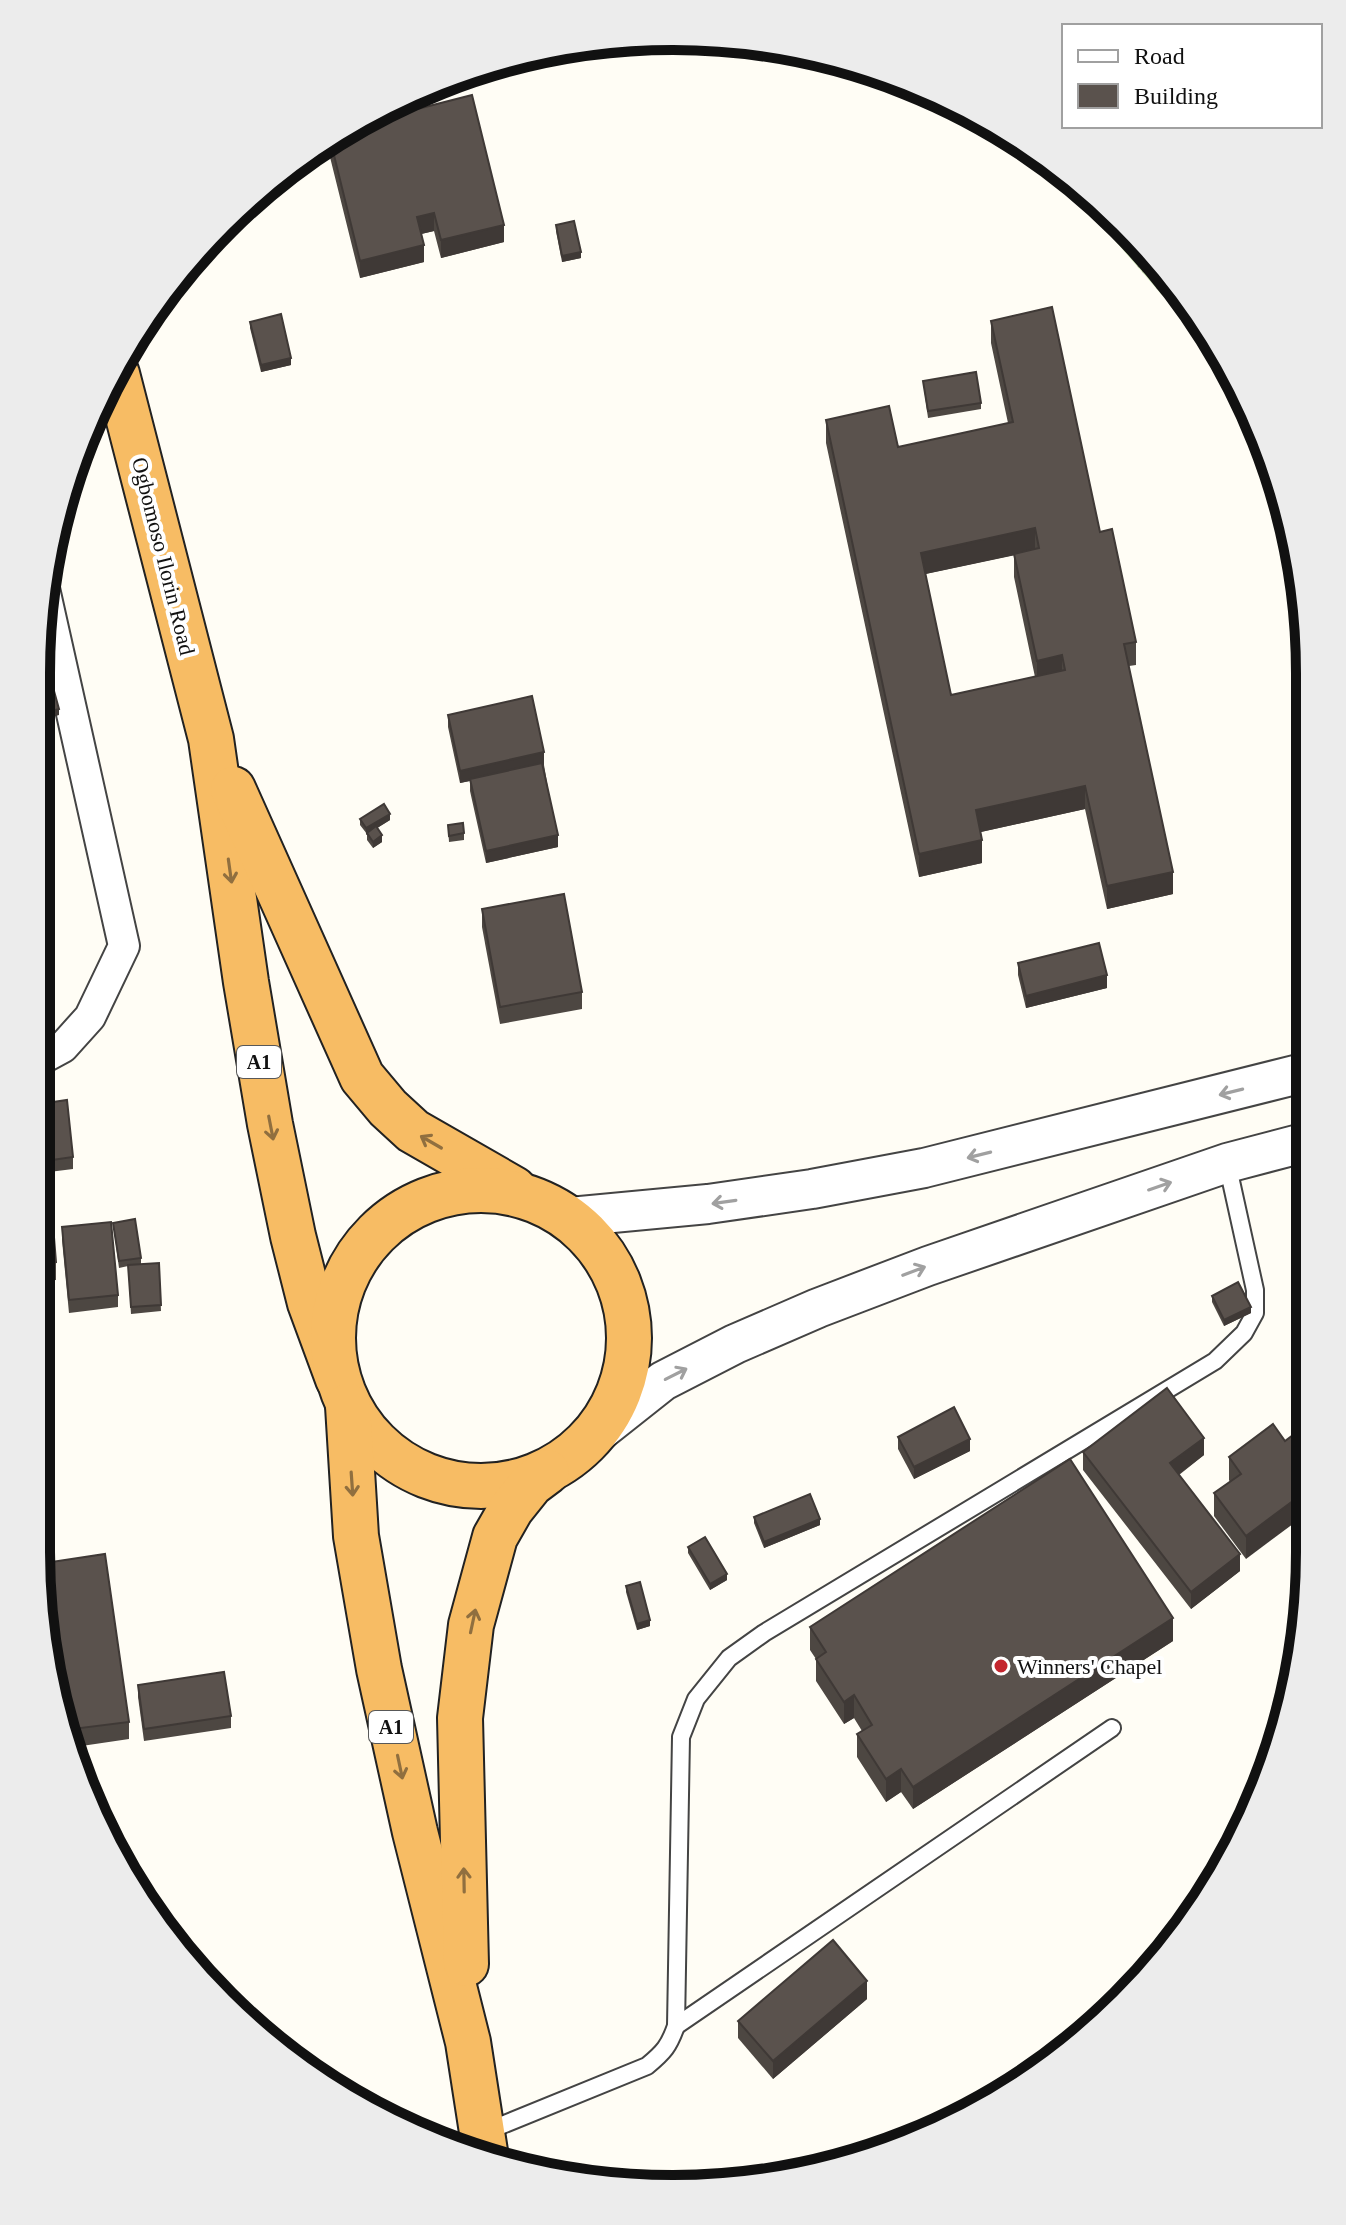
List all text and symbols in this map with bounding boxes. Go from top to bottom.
legend [1062,24,1322,128]
text: Road [1134,43,1185,69]
text: Building [1134,83,1218,109]
street label: Ogbomoso Ilorin Road [127,455,200,658]
one-way arrow [223,858,238,883]
road number: A1 [237,1046,281,1078]
one-way arrow [1219,1085,1245,1100]
one-way arrow [264,1115,279,1140]
one-way arrow [420,1134,443,1150]
one-way arrow [967,1148,992,1163]
one-way arrow [1147,1178,1172,1193]
one-way arrow [711,1195,737,1210]
one-way arrow [901,1263,926,1277]
one-way arrow [663,1366,687,1382]
one-way arrow [345,1470,360,1497]
one-way arrow [466,1609,481,1635]
place label: Winners' Chapel [1017,1654,1162,1679]
marker: Winners' Chapel [992,1657,1010,1675]
road number: A1 [369,1711,413,1743]
one-way arrow [393,1754,408,1780]
one-way arrow [456,1867,471,1894]

